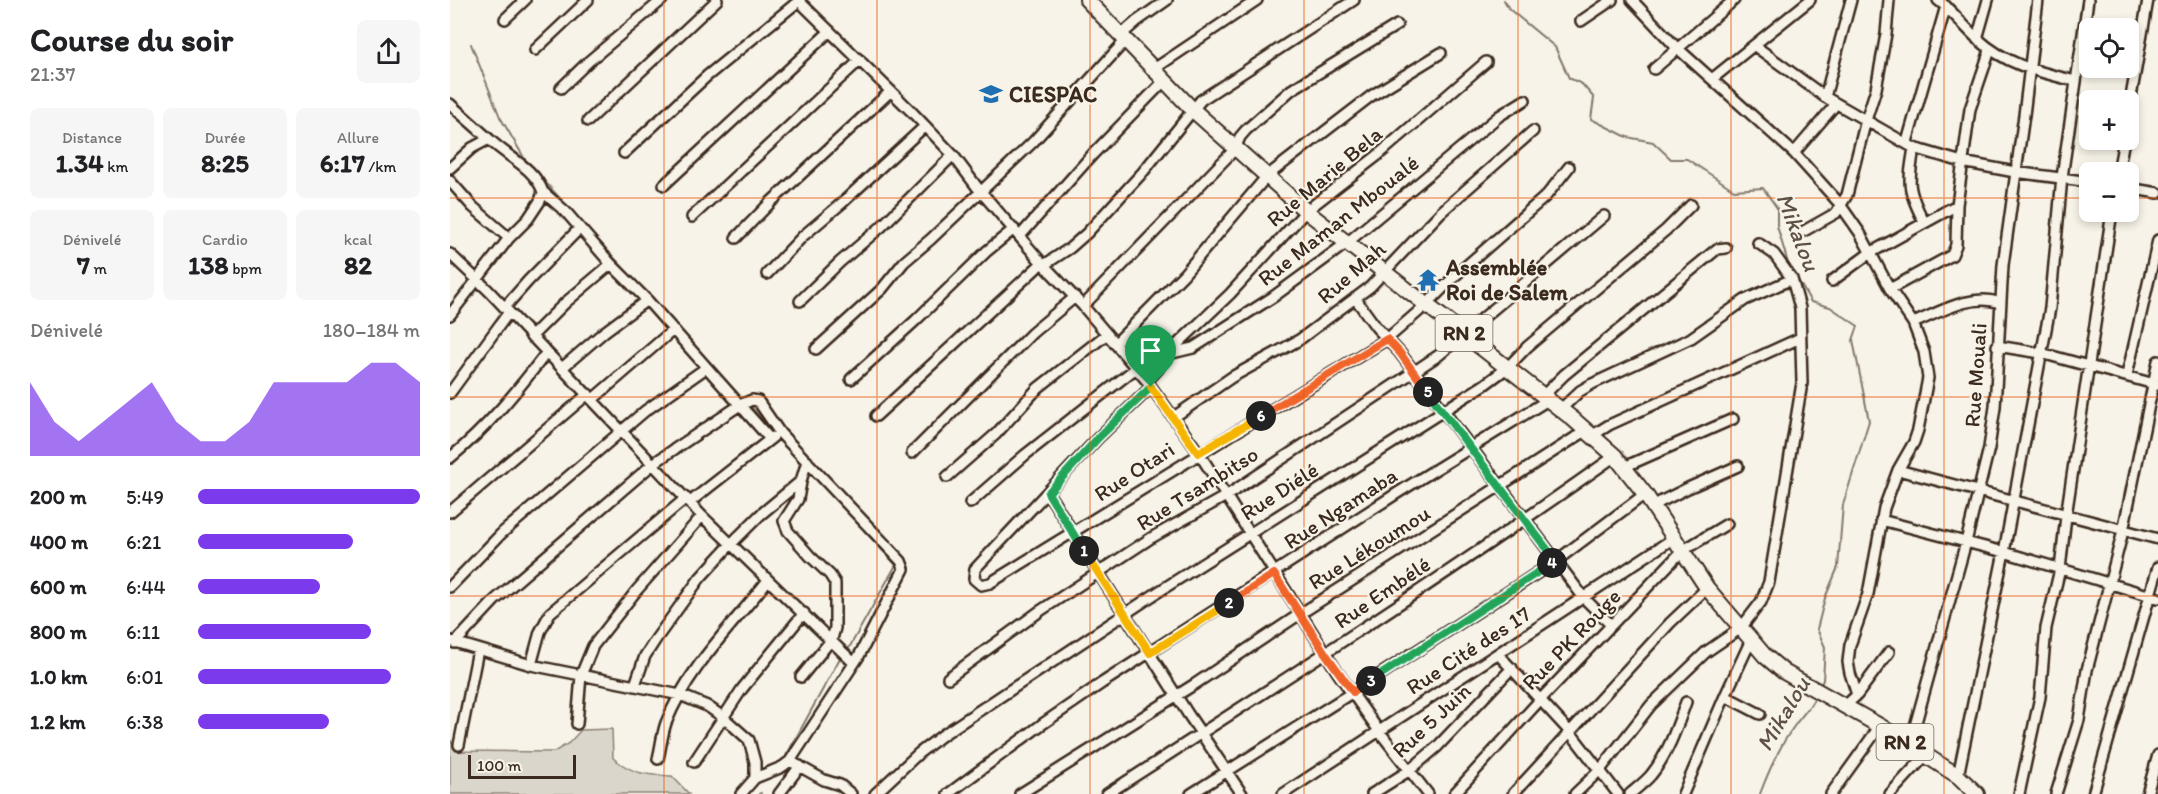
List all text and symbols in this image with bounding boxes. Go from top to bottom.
map controls [2079,18,2139,222]
button: locate [2079,18,2139,78]
text: Course du soir [30,20,233,59]
button: share [357,20,420,83]
text: 21:37 [30,62,76,86]
school or university icon: CIESPAC [978,81,1004,107]
place label: CIESPAC [1009,81,1097,108]
button: + [2079,90,2139,150]
street label: Rue Marie Bela [1261,120,1388,233]
text: Distance [62,128,122,147]
text: Durée [204,128,246,147]
text: Allure [337,128,379,147]
text: 1.34 [55,147,104,179]
text: 8:25 [201,147,249,179]
text: 6:17 [320,147,365,179]
street label: Rue Maman Mboualé [1252,149,1424,292]
text: km [104,157,129,176]
text: /km [365,157,396,176]
button: − [2079,162,2139,222]
water label: Mikalou [1770,189,1827,276]
text: Dénivelé [63,230,121,249]
text: Cardio [202,230,248,249]
text: kcal [344,230,372,249]
street label: Rue Mah [1312,235,1391,309]
text: 7 [77,249,90,281]
text: 138 [188,249,229,281]
text: 82 [344,249,372,281]
place label: Assemblée Roi de Salem [1445,254,1568,306]
text: m [90,259,107,278]
text: bpm [229,259,262,278]
temple icon: Assemblée Roi de Salem [1415,267,1441,293]
road number: RN 2 [1436,315,1492,351]
text: Dénivelé [30,318,103,342]
text: 180–184 m [323,318,420,342]
street label: Rue Mouali [1958,322,1993,428]
pin [1125,325,1176,387]
icon: arrive [1134,334,1167,367]
pin: 5 [1413,377,1443,407]
text: 5 [1424,382,1432,401]
pin: 6 [1246,401,1276,431]
text: 6 [1257,406,1265,425]
street label: Rue Otari [1089,435,1180,507]
street label: Rue Tsambitso [1131,440,1263,537]
street label: Rue Diélé [1235,456,1323,527]
street label: Rue Ngamaba [1278,462,1402,555]
text: 200 m [30,485,86,509]
text: 5:49 [126,485,164,509]
street label: Rue Lékoumou [1303,499,1435,596]
text: 400 m [30,530,88,554]
text: 6:21 [126,530,161,554]
pin: 1 [1069,536,1099,566]
text: 1 [1080,541,1088,560]
pin: 4 [1537,548,1567,578]
street label: Rue Embélé [1329,550,1435,634]
text: 4 [1547,553,1557,572]
text: 600 m [30,575,87,599]
text: 6:44 [126,575,166,599]
street label: Rue PK Rouge [1516,583,1627,696]
pin: 2 [1214,588,1244,618]
text: 2 [1225,593,1233,612]
street label: Rue Cité des 17 [1401,600,1535,701]
text: 800 m [30,620,87,644]
text: 6:11 [126,620,160,644]
text: 1.0 km [30,665,87,689]
text: 6:01 [126,665,163,689]
pin: 3 [1356,666,1386,696]
text: 3 [1367,671,1375,690]
water label: Mikalou [1749,671,1816,756]
street label: Rue 5 Juin [1386,677,1477,764]
text: 1.2 km [30,710,86,734]
text: 6:38 [126,710,163,734]
road number: RN 2 [1876,724,1934,760]
scale bar [468,752,576,780]
text: 100 m [477,756,521,775]

